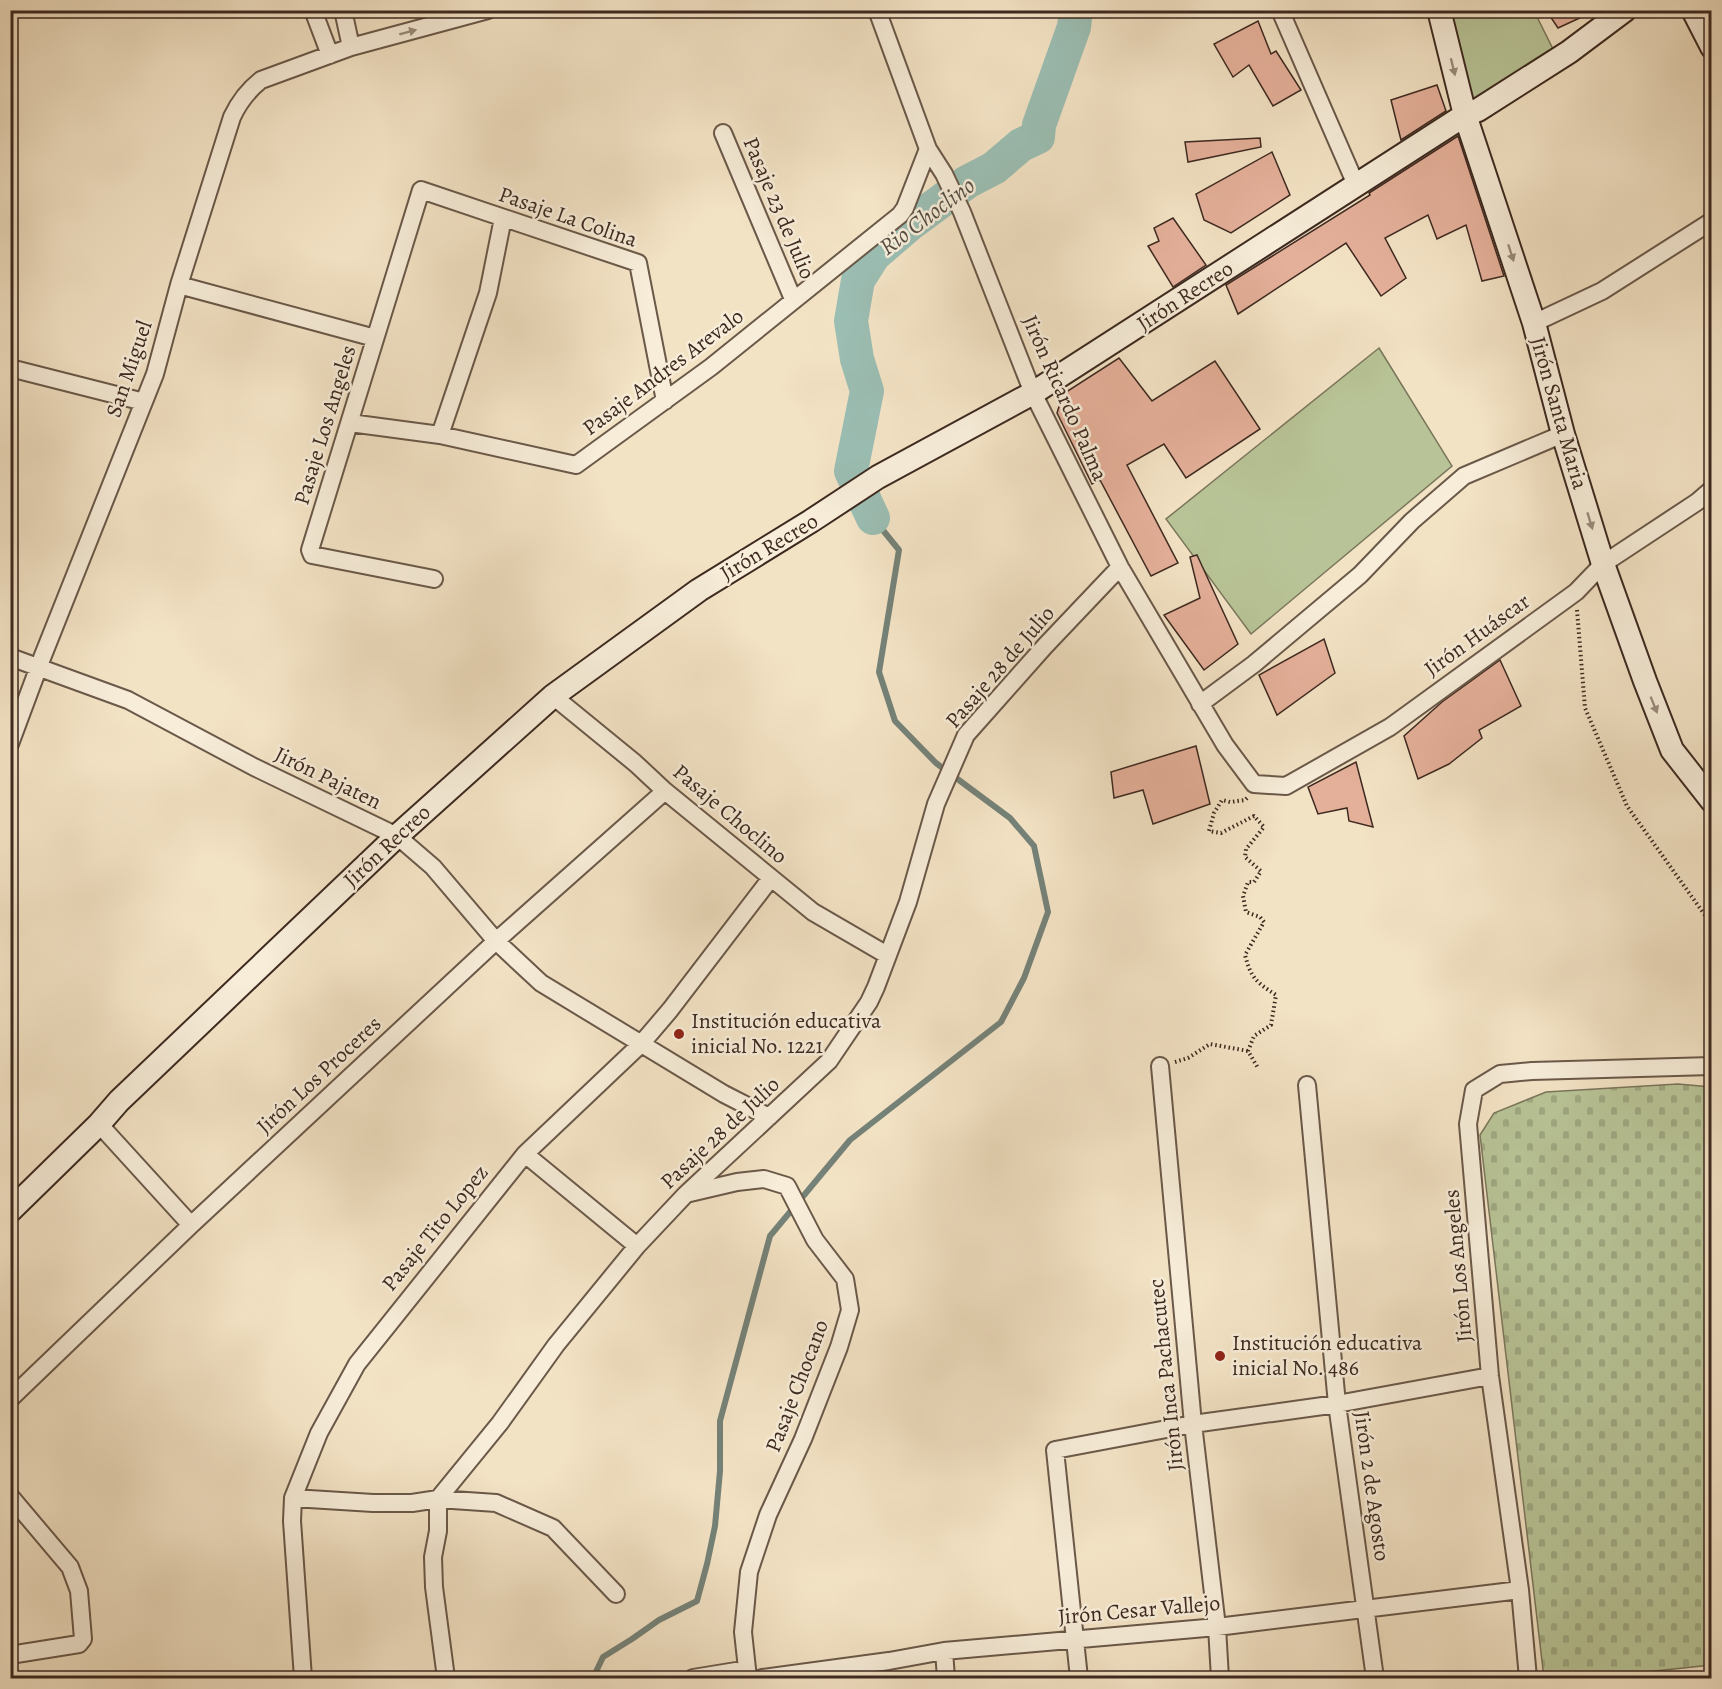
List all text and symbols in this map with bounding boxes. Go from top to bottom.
one-way arrow [399,26,417,36]
one-way arrow [1449,58,1458,76]
street label: Pasaje 23 de Julio [736,132,822,284]
water label: Rio Choclino [873,169,981,263]
street label: Pasaje La Colina [495,179,642,255]
one-way arrow [1507,244,1516,262]
street label: Jirón Recreo [1131,254,1239,338]
street label: Pasaje Andres Arevalo [576,301,750,443]
street label: Jirón Ricardo Palma [1015,310,1115,486]
street label: San Miguel [98,317,160,421]
street label: Jirón Santa Maria [1523,333,1595,494]
street label: Pasaje Los Angeles [286,341,364,509]
street label: Jirón Recreo [714,506,824,588]
one-way arrow [1586,512,1595,530]
street label: Jirón Huáscar [1418,586,1536,684]
street label: Pasaje 28 de Julio [938,599,1062,735]
one-way arrow [1650,696,1659,714]
street label: Jirón Pajaten [270,739,386,817]
street label: Pasaje Choclino [666,757,794,871]
street label: Jirón Recreo [337,798,437,894]
place label: Institución educativa inicial No. 1221 [691,1006,882,1061]
street label: Jirón Los Proceres [250,1009,388,1141]
marker: Institución educativa inicial No. 1221 [672,1027,686,1041]
street label: Pasaje 28 de Julio [654,1070,786,1196]
street label: Pasaje Tito Lopez [375,1158,495,1298]
street label: Jirón Los Angeles [1436,1188,1480,1344]
street label: Jirón Inca Pachacutec [1141,1277,1191,1473]
street label: Pasaje Chocano [758,1315,836,1457]
place label: Institución educativa inicial No. 486 [1232,1328,1423,1383]
marker: Institución educativa inicial No. 486 [1213,1349,1227,1363]
street label: Jirón 2 de Agosto [1347,1409,1397,1563]
street label: Jirón Cesar Vallejo [1057,1588,1221,1632]

